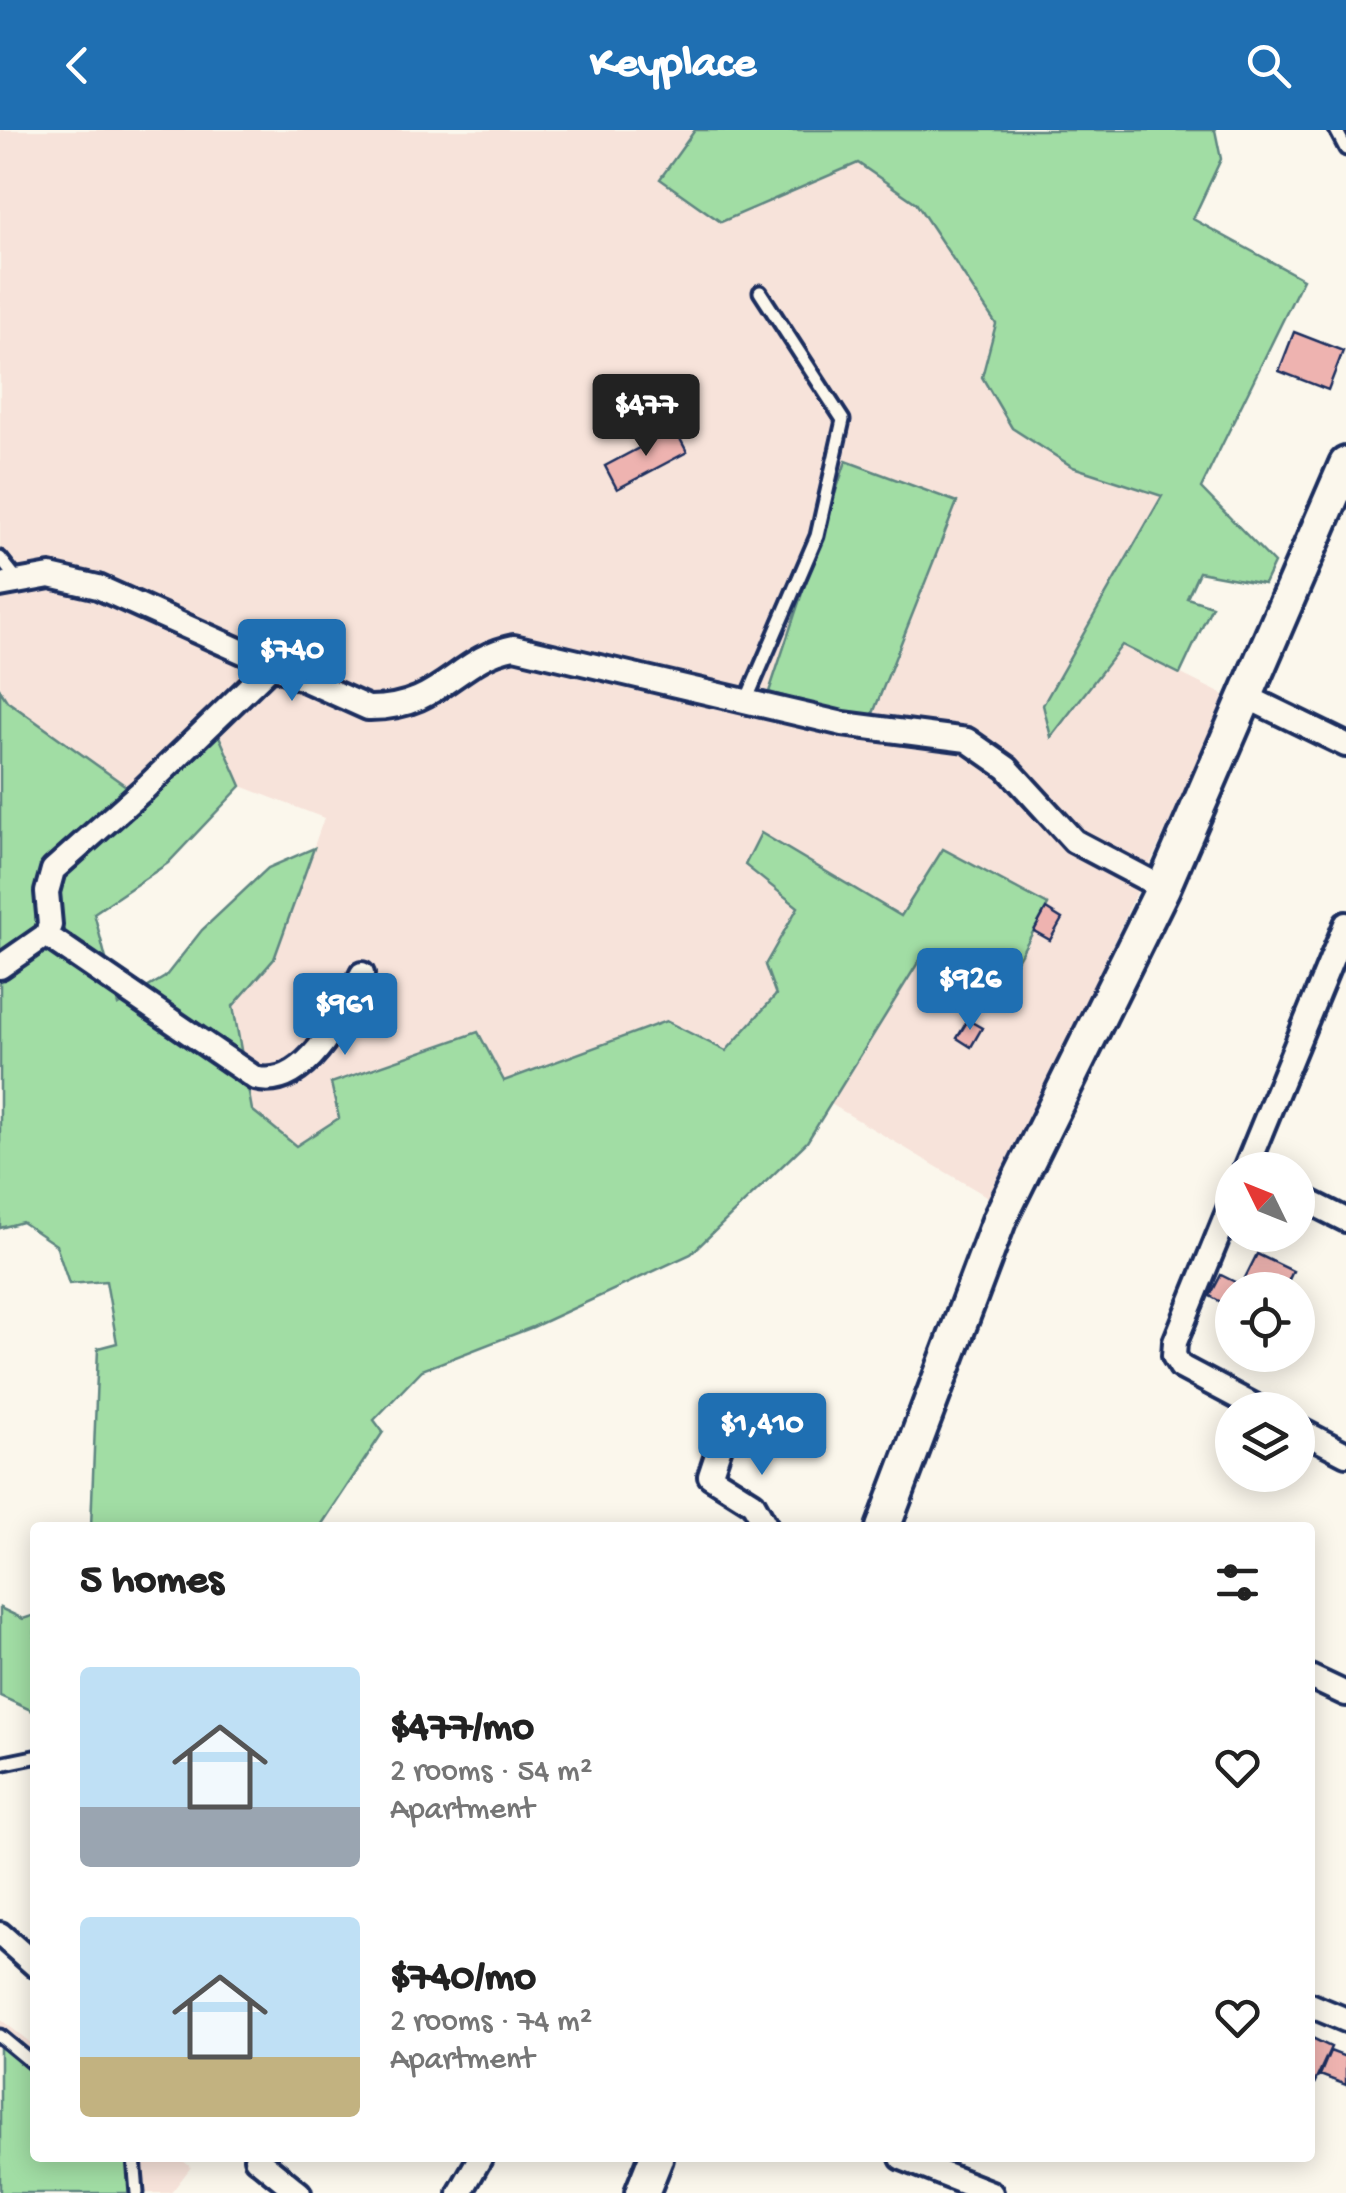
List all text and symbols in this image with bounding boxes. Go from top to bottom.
icon: back [50,38,105,93]
icon: search [1241,38,1296,93]
text: Keyplace [590,39,756,92]
pin: $477 [587,374,705,459]
text: $477 [615,387,677,425]
pin: $740 [233,619,351,704]
text: $740 [260,632,324,670]
pin: $926 [911,948,1029,1033]
text: $926 [939,961,1001,999]
pin: $961 [286,973,404,1058]
text: $961 [315,986,375,1024]
north arrow [1215,1152,1315,1252]
map controls [1215,1152,1315,1492]
button: locate [1215,1272,1315,1372]
button: layers [1215,1392,1315,1492]
pin: $1,410 [681,1393,843,1478]
text: $1,410 [720,1406,804,1444]
icon: filters [1210,1555,1265,1610]
text: 5 homes [80,1558,223,1607]
text: $477/mo [390,1705,534,1754]
icon: home [160,1707,280,1827]
icon: heart [1210,1740,1265,1795]
text: 2 rooms · 54 m² [390,1754,592,1792]
text: Apartment [390,1792,534,1830]
text: $740/mo [390,1955,536,2004]
icon: home [160,1957,280,2077]
icon: heart [1210,1990,1265,2045]
text: 2 rooms · 74 m² [390,2004,592,2042]
text: Apartment [390,2042,534,2080]

